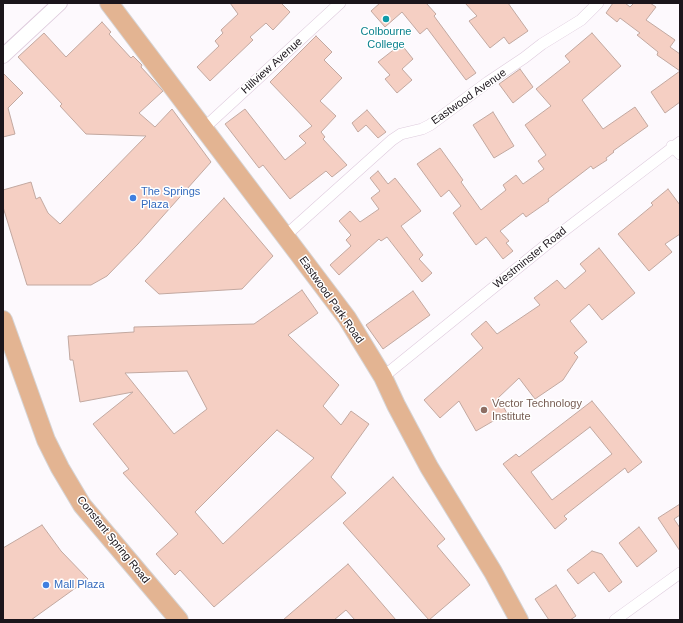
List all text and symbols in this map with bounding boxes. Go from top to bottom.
marker: Colbourne College [381,14,391,24]
place label: Colbourne College [361,25,411,51]
street label: Hillview Avenue [239,35,305,97]
street label: Eastwood Avenue [429,66,509,128]
place label: The Springs Plaza [141,185,200,211]
marker: The Springs Plaza [128,193,138,203]
street label: Westminster Road [491,224,569,292]
street label: Eastwood Park Road [296,254,366,346]
place label: Vector Technology Institute [492,397,582,423]
marker: Vector Technology Institute [479,405,489,415]
street label: Constant Spring Road [74,494,152,586]
place label: Mall Plaza [54,578,105,592]
marker: Mall Plaza [41,580,51,590]

